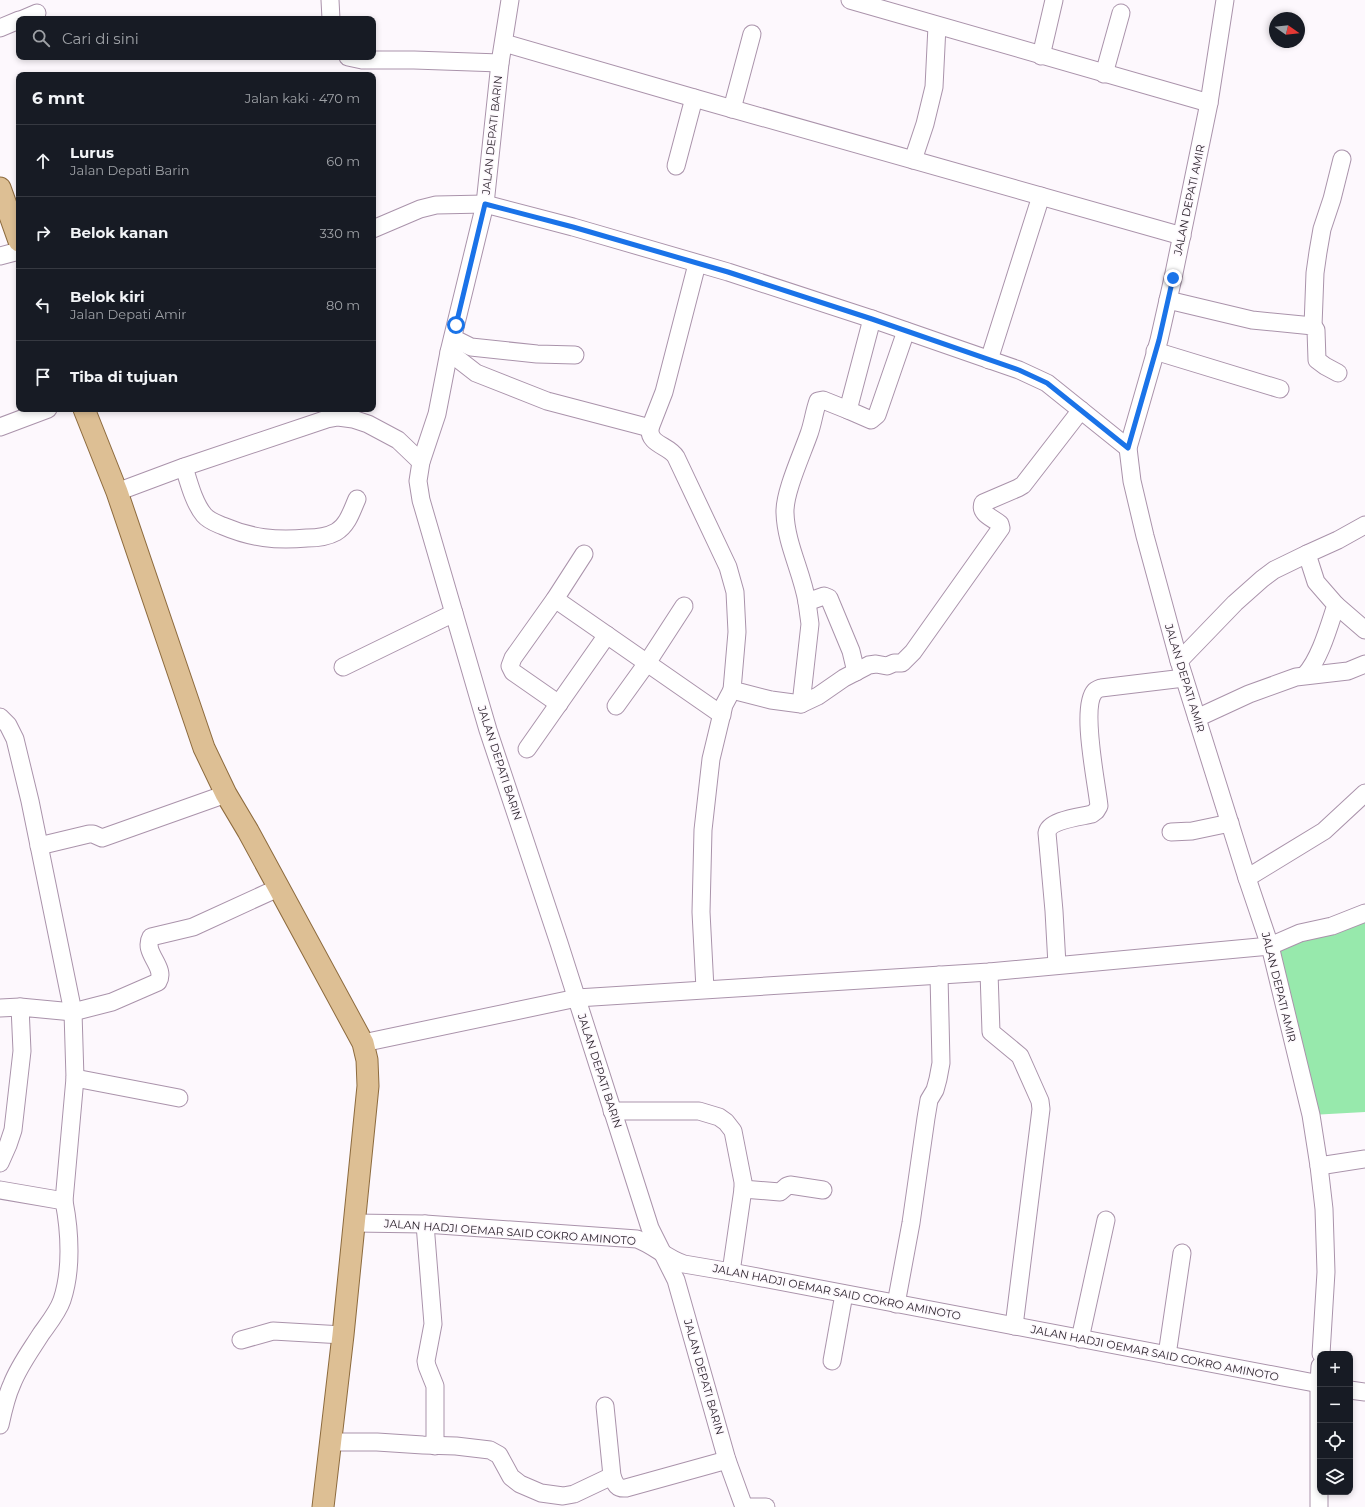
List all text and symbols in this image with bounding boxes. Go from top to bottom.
north arrow [1269,12,1305,48]
search box [16,16,376,60]
icon: search [30,27,52,49]
text: Cari di sini [62,29,139,48]
street label: JALAN DEPATI BARIN [479,75,505,196]
text: 6 mnt [32,88,85,108]
text: Jalan kaki · 470 m [245,90,360,106]
text: Lurus [70,143,114,162]
street label: JALAN DEPATI AMIR [1170,143,1208,258]
icon: ahead [32,150,54,172]
text: 60 m [326,153,360,169]
text: Jalan Depati Barin [70,162,190,178]
icon: right [32,222,54,244]
text: Belok kanan [70,223,168,242]
text: 330 m [320,225,360,241]
route end [1164,269,1182,287]
text: Belok kiri [70,287,145,306]
icon: left [32,294,54,316]
text: 80 m [326,297,360,313]
text: Jalan Depati Amir [70,306,187,322]
route start [447,316,465,334]
icon: arrive [32,366,54,388]
text: Tiba di tujuan [70,367,178,386]
street label: JALAN DEPATI AMIR [1161,621,1208,734]
street label: JALAN DEPATI BARIN [475,703,525,822]
street label: JALAN DEPATI AMIR [1258,930,1299,1044]
street label: JALAN DEPATI BARIN [575,1011,625,1130]
street label: JALAN HADJI OEMAR SAID COKRO AMINOTO [383,1216,636,1248]
street label: JALAN HADJI OEMAR SAID COKRO AMINOTO [711,1261,962,1323]
street label: JALAN DEPATI BARIN [681,1317,727,1436]
street label: JALAN HADJI OEMAR SAID COKRO AMINOTO [1029,1322,1280,1384]
map controls [1317,1351,1353,1495]
button: + [1317,1351,1353,1387]
button: − [1317,1387,1353,1423]
button: locate [1317,1423,1353,1459]
button: layers [1317,1459,1353,1495]

